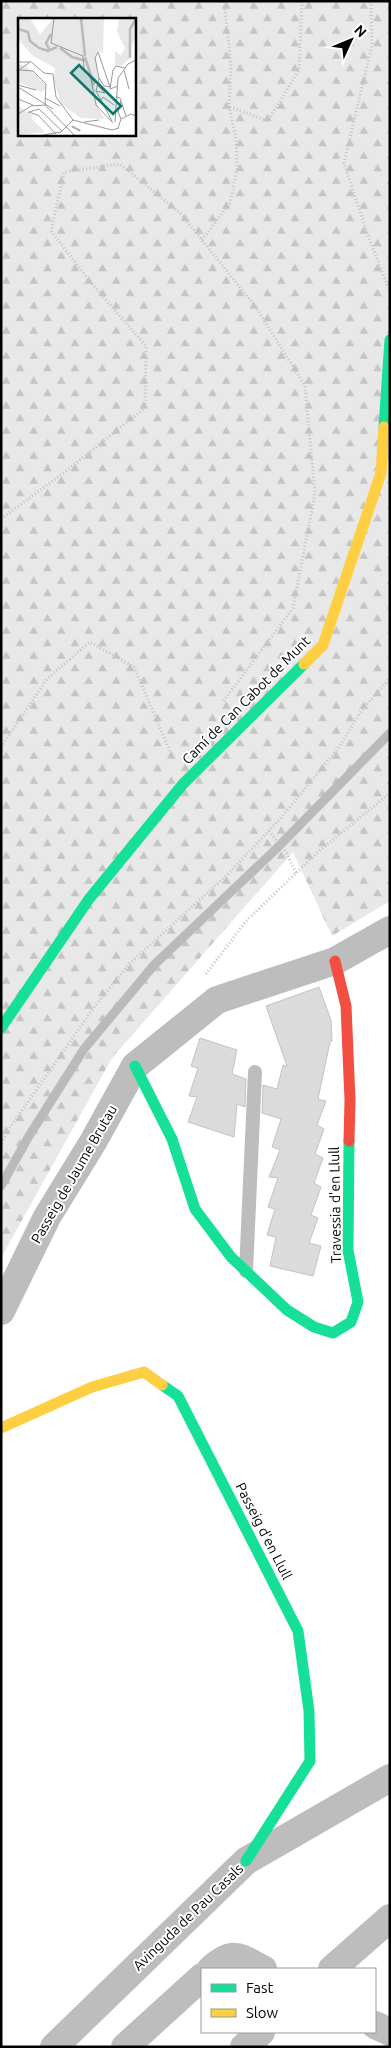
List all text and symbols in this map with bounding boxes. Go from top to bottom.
north arrow [326,15,376,65]
inset map [18,18,135,135]
text: N [351,22,370,40]
street label: Camí de Can Cabot de Munt [179,632,314,767]
street label: Passeig de Jaume Brutau [28,1102,120,1246]
street label: Travessia d'en Llull [326,1146,344,1264]
street label: Passeig d'en Llull [233,1480,295,1582]
street label: Avinguda de Pau Casals [130,1860,246,1974]
legend [201,1968,376,2033]
text: Fast [246,1979,274,1996]
text: Slow [246,2004,279,2021]

